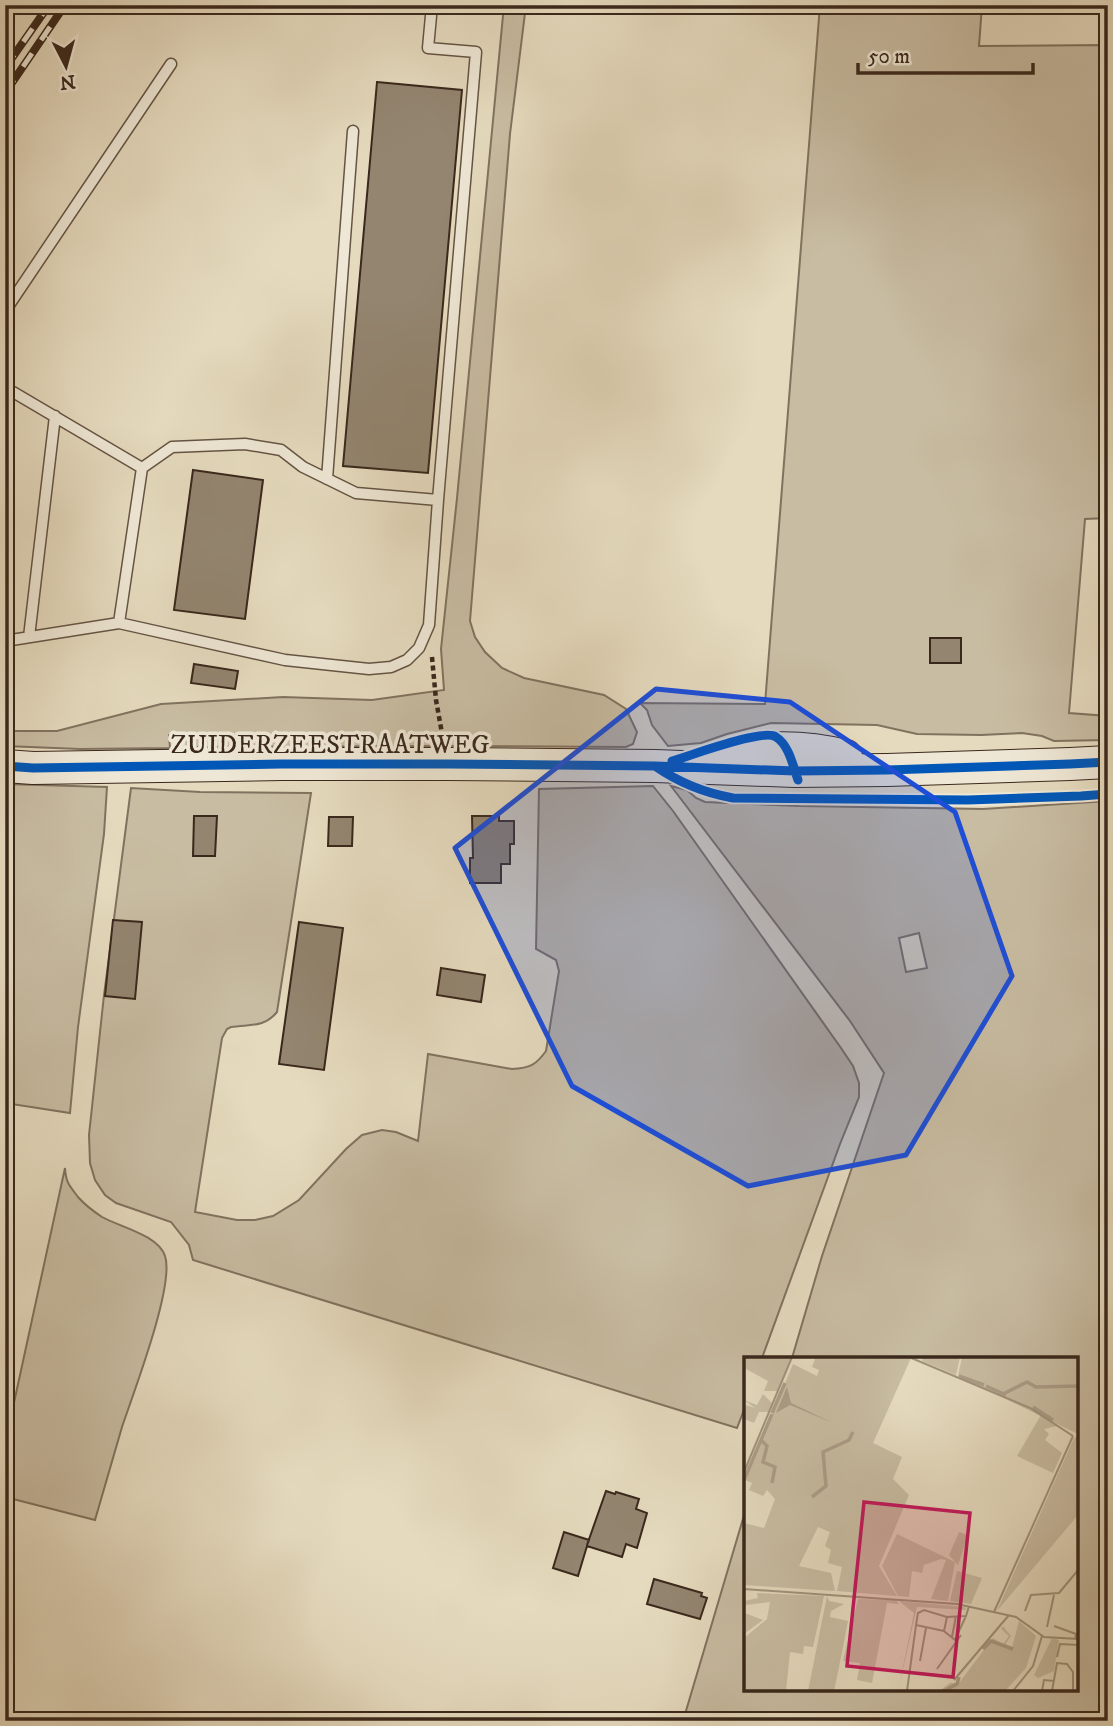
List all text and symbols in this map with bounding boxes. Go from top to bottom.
north arrow [32,32,102,102]
scale bar [858,32,1032,76]
text: 50 m [868,44,910,70]
text: N [58,69,77,94]
street label: ZUIDERZEESTRAATWEG [170,729,490,762]
inset map [744,1357,1078,1691]

